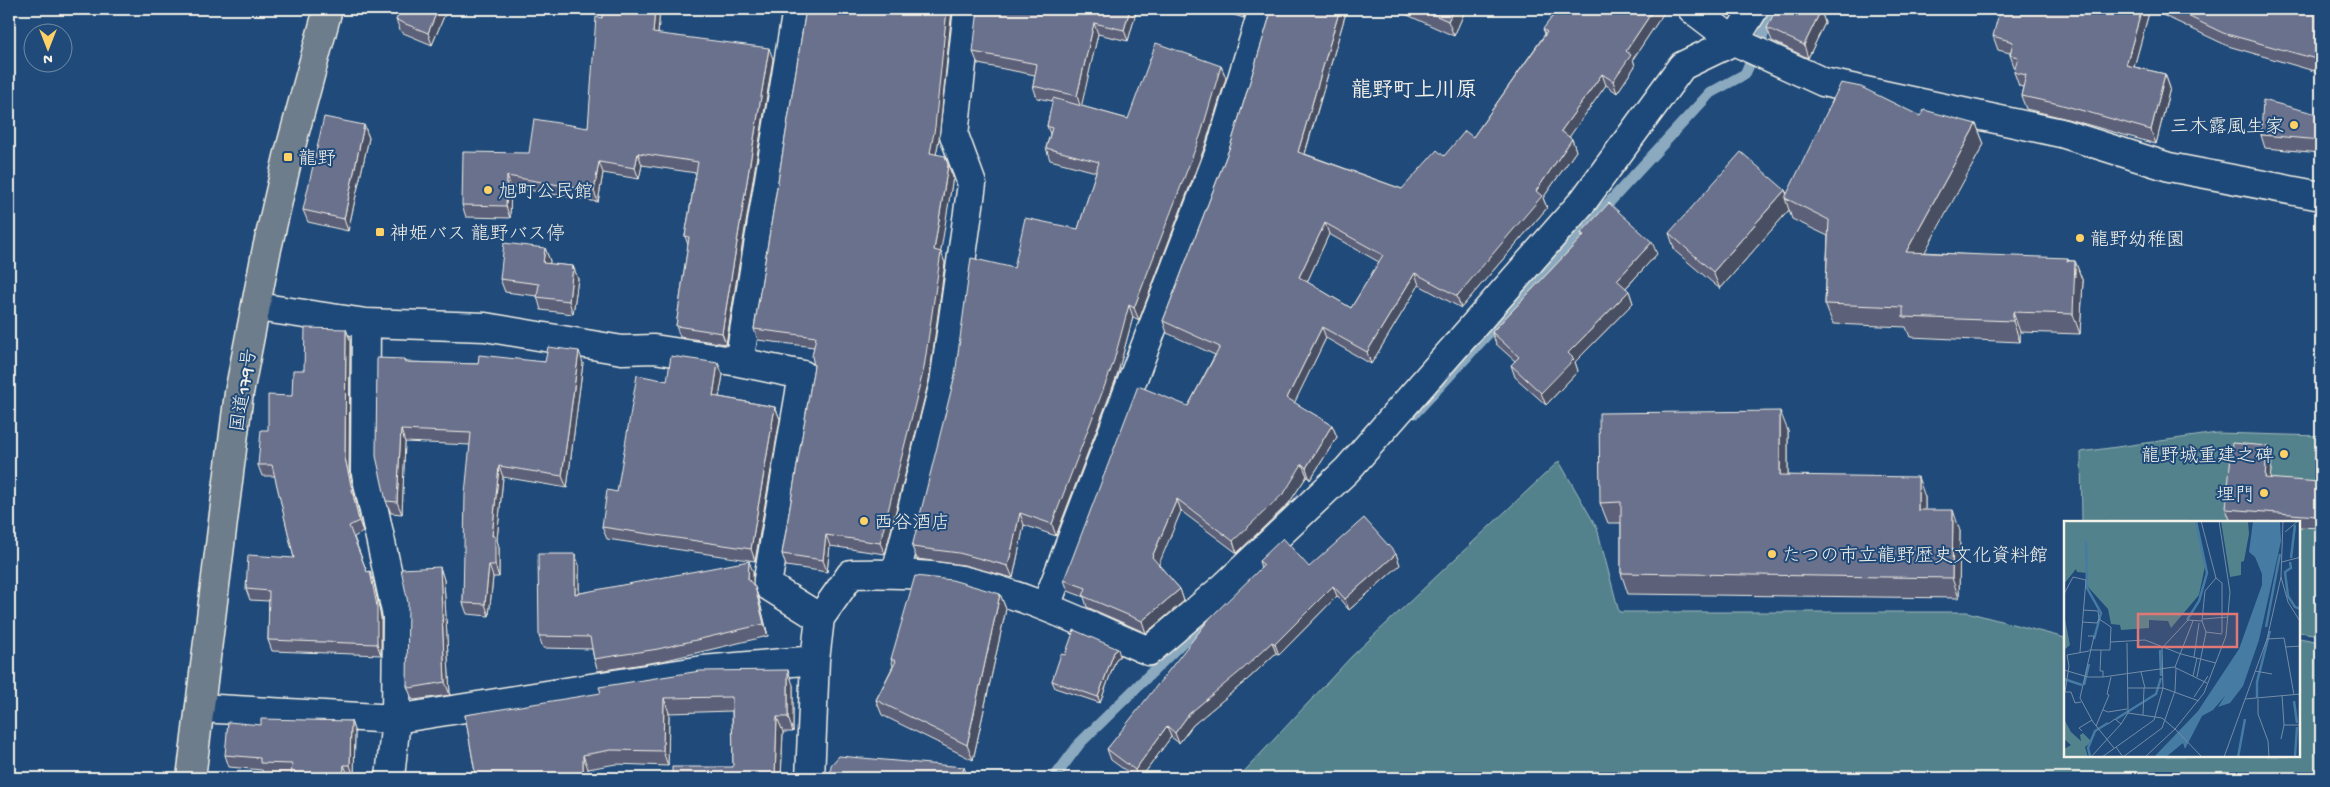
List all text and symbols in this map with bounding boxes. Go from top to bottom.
north arrow [22,22,72,72]
text: N [43,50,53,67]
district label: 龍野町上川原 [1351,78,1477,105]
place label: 三木露風生家 [2170,116,2284,140]
marker: 三木露風生家 [2288,119,2300,131]
place label: 龍野 [298,148,336,172]
marker: 龍野 [282,151,294,163]
place label: 旭町公民館 [498,182,593,205]
marker: 旭町公民館 [482,184,494,196]
place label: 神姫バス 龍野バス停 [390,223,566,247]
marker: 神姫バス 龍野バス停 [374,226,386,238]
place label: 龍野幼稚園 [2090,229,2185,253]
marker: 龍野幼稚園 [2074,232,2086,244]
street label: 国道179号 [227,347,263,434]
place label: 龍野城重建之碑 [2141,445,2274,469]
marker: 龍野城重建之碑 [2278,448,2290,460]
place label: 埋門 [2216,485,2254,508]
marker: 埋門 [2258,487,2270,499]
place label: 西谷酒店 [874,512,950,536]
marker: 西谷酒店 [858,515,870,527]
inset map [2064,521,2300,757]
place label: たつの市立龍野歴史文化資料館 [1782,545,2048,569]
marker: たつの市立龍野歴史文化資料館 [1766,548,1778,560]

